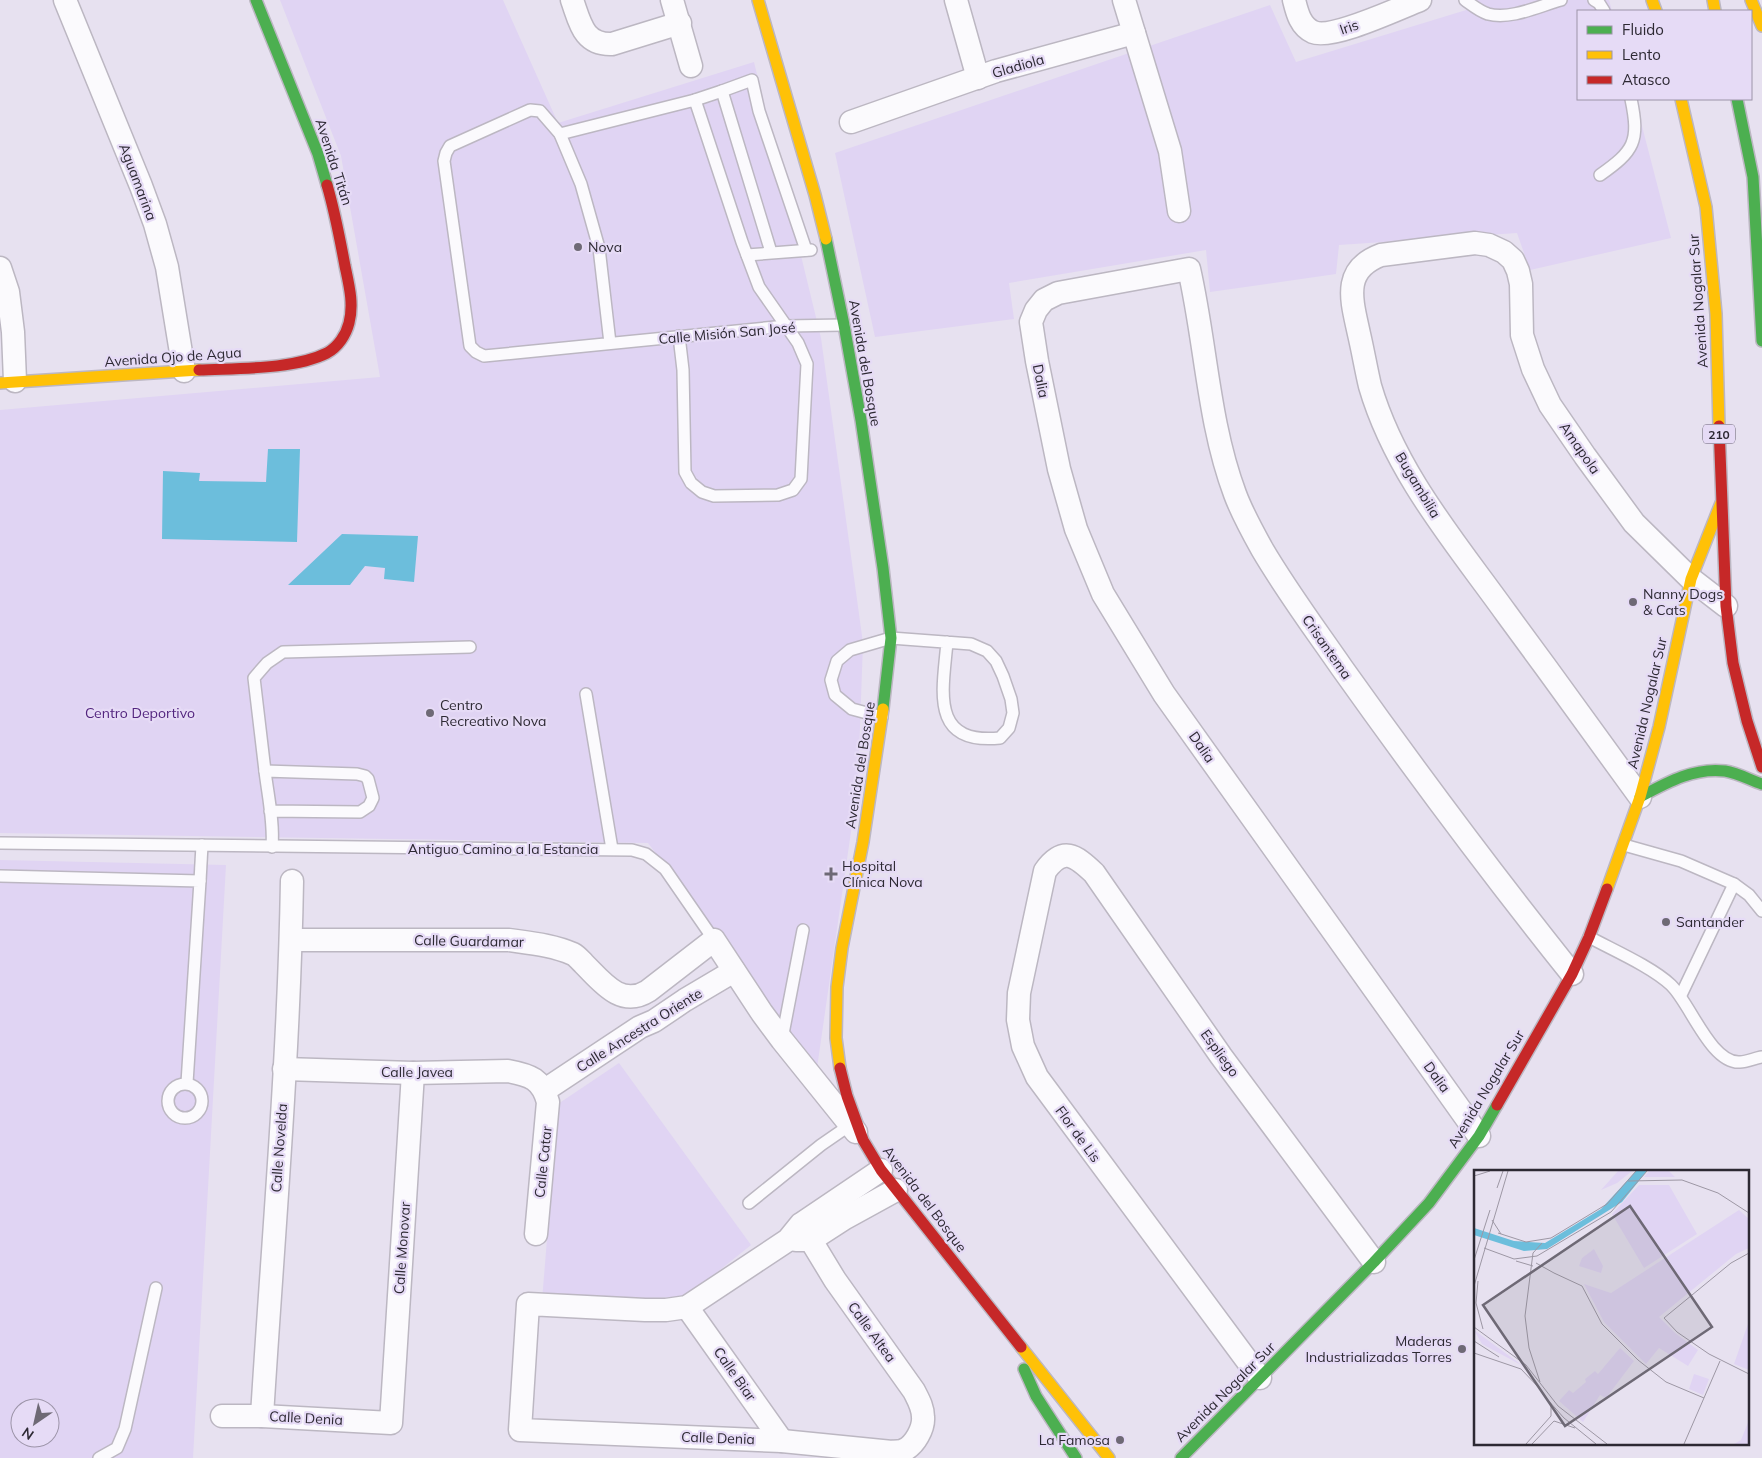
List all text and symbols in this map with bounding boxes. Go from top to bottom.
legend [1577,10,1752,100]
street label: Iris [1337,15,1361,39]
text: Fluido [1622,20,1664,39]
text: Lento [1622,45,1661,64]
street label: Gladiola [990,50,1046,82]
text: Atasco [1622,70,1670,89]
street label: Avenida Titán [312,116,356,208]
street label: Aguamarina [115,141,161,223]
street label: Avenida Nogalar Sur [1684,232,1712,369]
place label: Nova [588,238,622,256]
marker: Nova [572,241,584,253]
street label: Avenida del Bosque [845,298,885,428]
street label: Calle Misión San José [658,318,796,348]
street label: Avenida Ojo de Agua [104,343,242,371]
street label: Dalia [1029,363,1053,399]
street label: Amapola [1556,419,1604,477]
road number: 210 [1703,424,1735,444]
street label: Bugambilia [1391,449,1445,521]
place label: Nanny Dogs & Cats [1643,585,1723,619]
marker: Nanny Dogs & Cats [1627,596,1639,608]
street label: Crisantema [1298,611,1356,683]
street label: Avenida Nogalar Sur [1623,635,1671,771]
place label: Centro Recreativo Nova [440,696,546,730]
street label: Avenida del Bosque [841,700,879,830]
park label: Centro Deportivo [85,704,195,722]
marker: Centro Recreativo Nova [424,707,436,719]
street label: Dalia [1185,728,1219,766]
street label: Antiguo Camino a la Estancia [408,840,598,858]
place label: Hospital Clínica Nova [842,857,923,891]
marker: Hospital Clínica Nova [824,867,838,881]
place label: Santander [1676,913,1745,931]
marker: Santander [1660,916,1672,928]
street label: Calle Guardamar [414,931,525,951]
street label: Calle Ancestra Oriente [573,984,705,1076]
street label: Espliego [1197,1026,1243,1080]
street label: Avenida Nogalar Sur [1444,1026,1529,1151]
street label: Dalia [1420,1058,1454,1096]
street label: Calle Javea [381,1063,453,1081]
street label: Flor de Lis [1051,1102,1105,1166]
street label: Calle Novelda [267,1103,291,1193]
street label: Calle Catar [530,1124,556,1199]
street label: Avenida del Bosque [879,1142,971,1256]
inset map [1474,1170,1750,1446]
street label: Calle Monovar [390,1200,414,1295]
street label: Calle Altea [844,1298,900,1366]
place label: Maderas Industrializadas Torres [1305,1332,1452,1366]
street label: Avenida Nogalar Sur [1171,1337,1280,1446]
street label: Calle Biar [710,1343,761,1405]
marker: Maderas Industrializadas Torres [1456,1343,1468,1355]
north arrow [10,1398,60,1448]
street label: Calle Denia [269,1407,343,1429]
text: N [18,1423,37,1444]
street label: Calle Denia [681,1428,755,1448]
place label: La Famosa [1039,1431,1110,1449]
marker: La Famosa [1114,1434,1126,1446]

